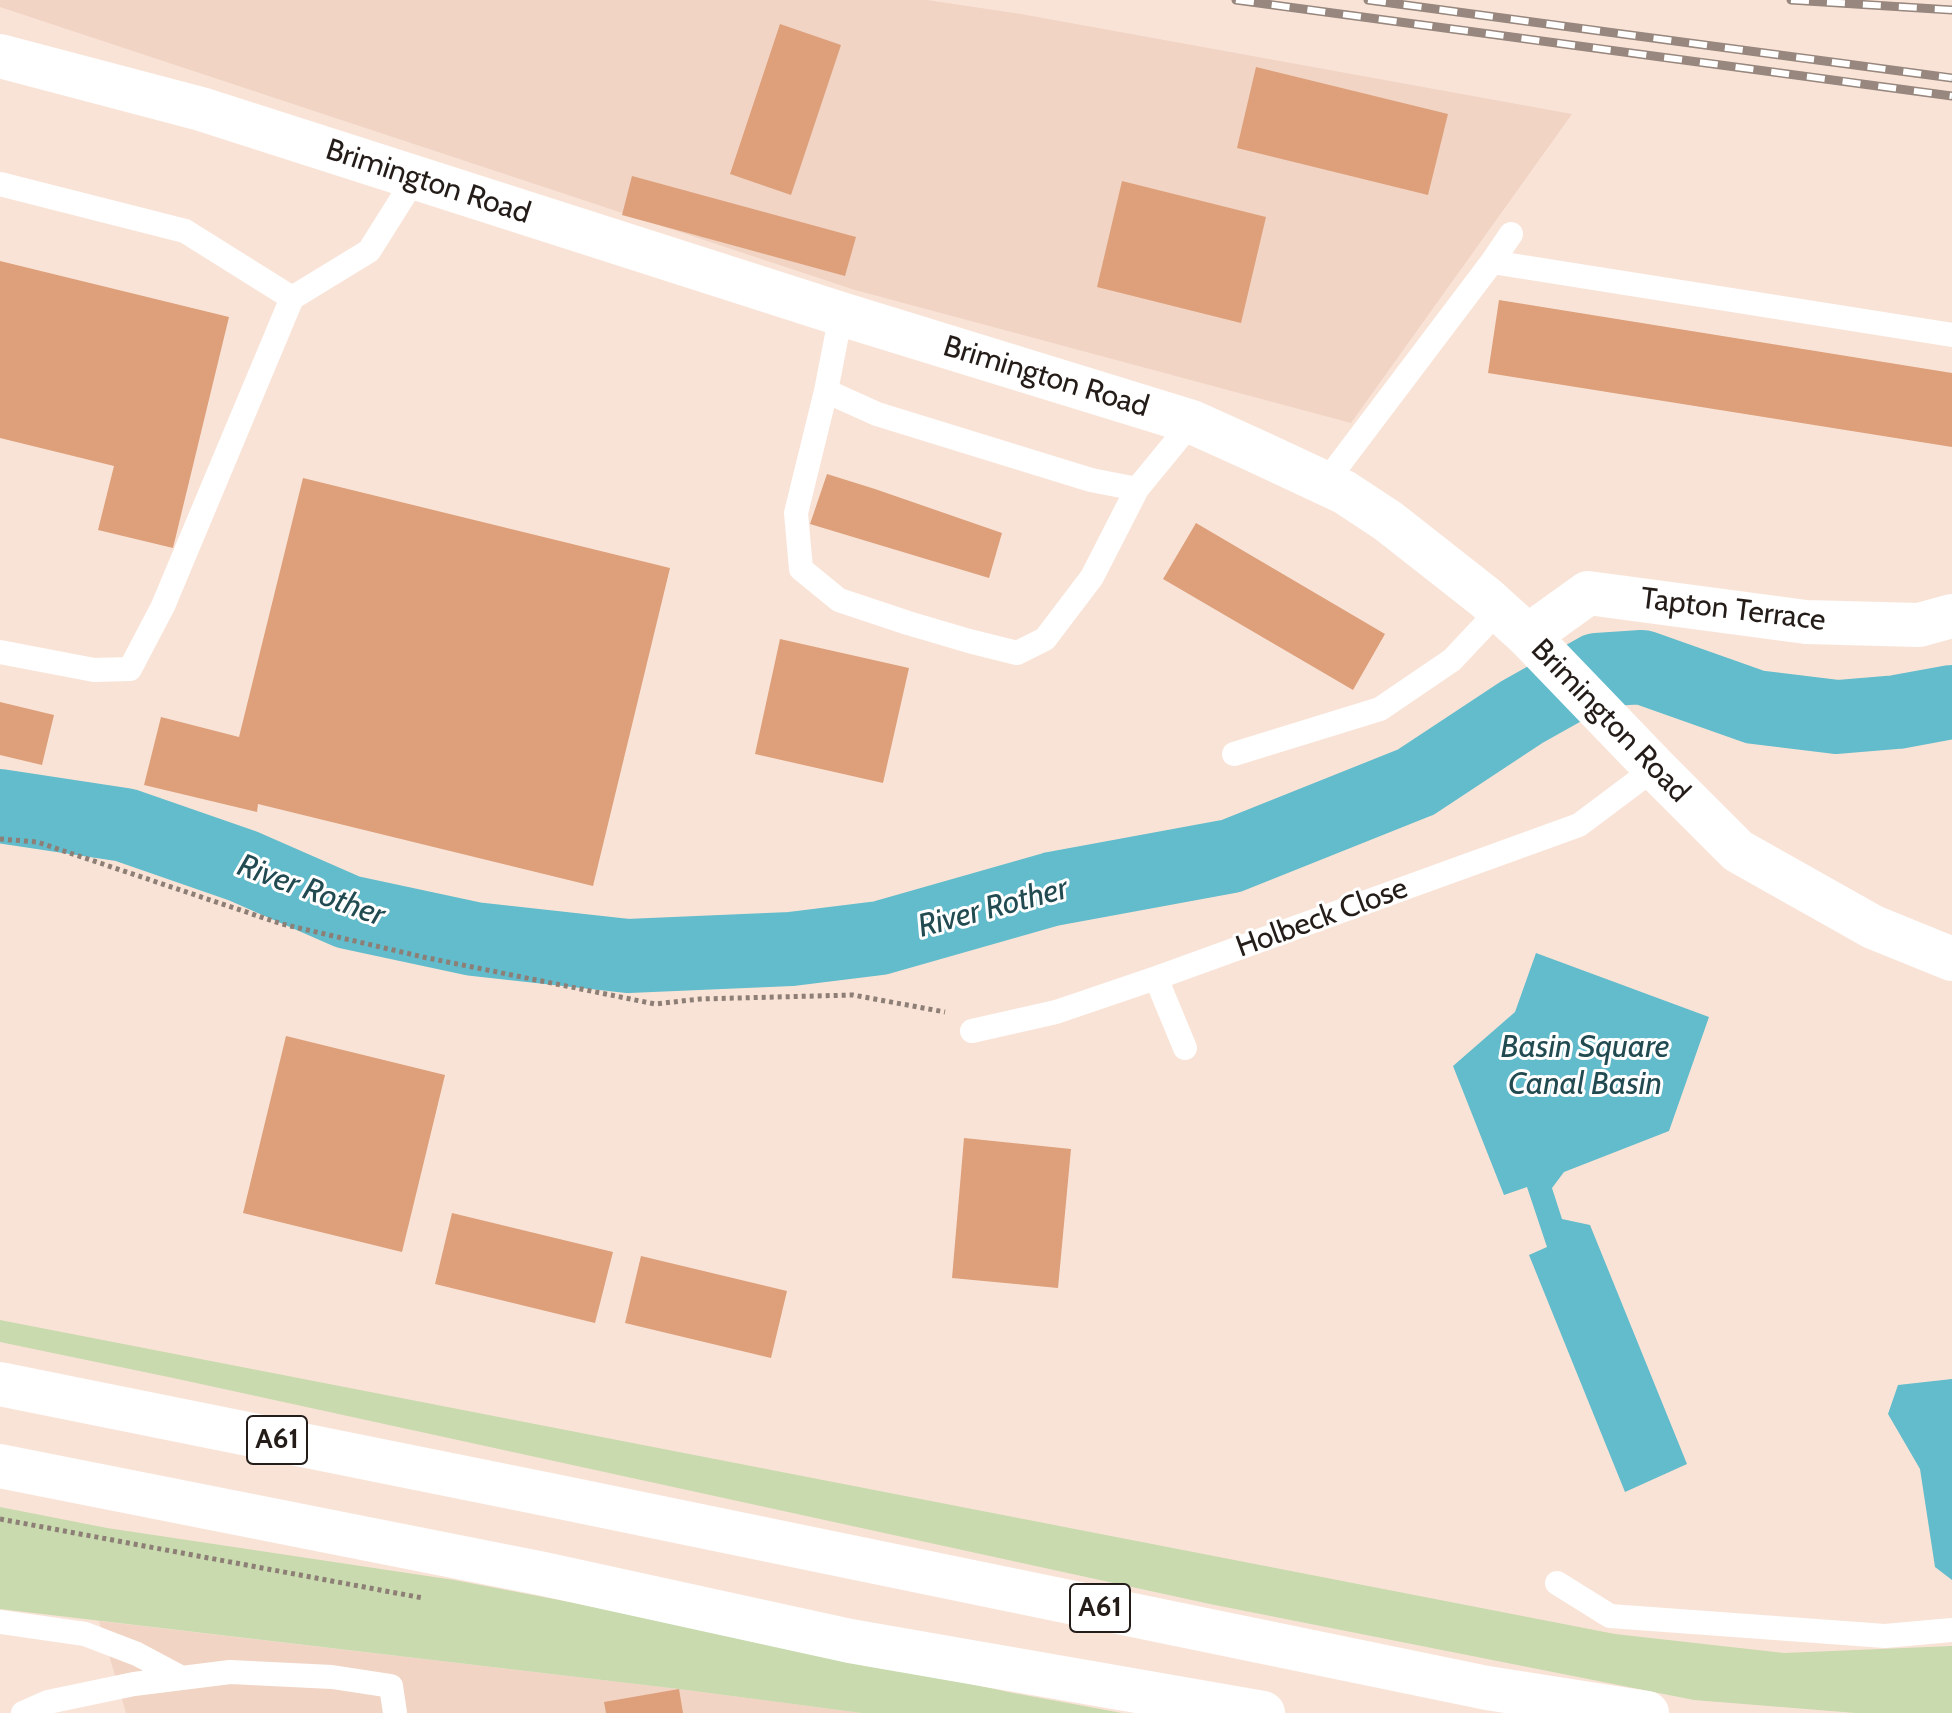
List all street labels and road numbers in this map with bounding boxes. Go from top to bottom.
street label: Brimington Road [321,132,535,232]
street label: Brimington Road [939,329,1153,425]
street label: Tapton Terrace [1639,581,1827,639]
street label: Brimington Road [1523,632,1697,810]
street label: Holbeck Close [1231,870,1413,966]
road number: A61 [247,1416,307,1464]
road number: A61 [1070,1584,1130,1632]

